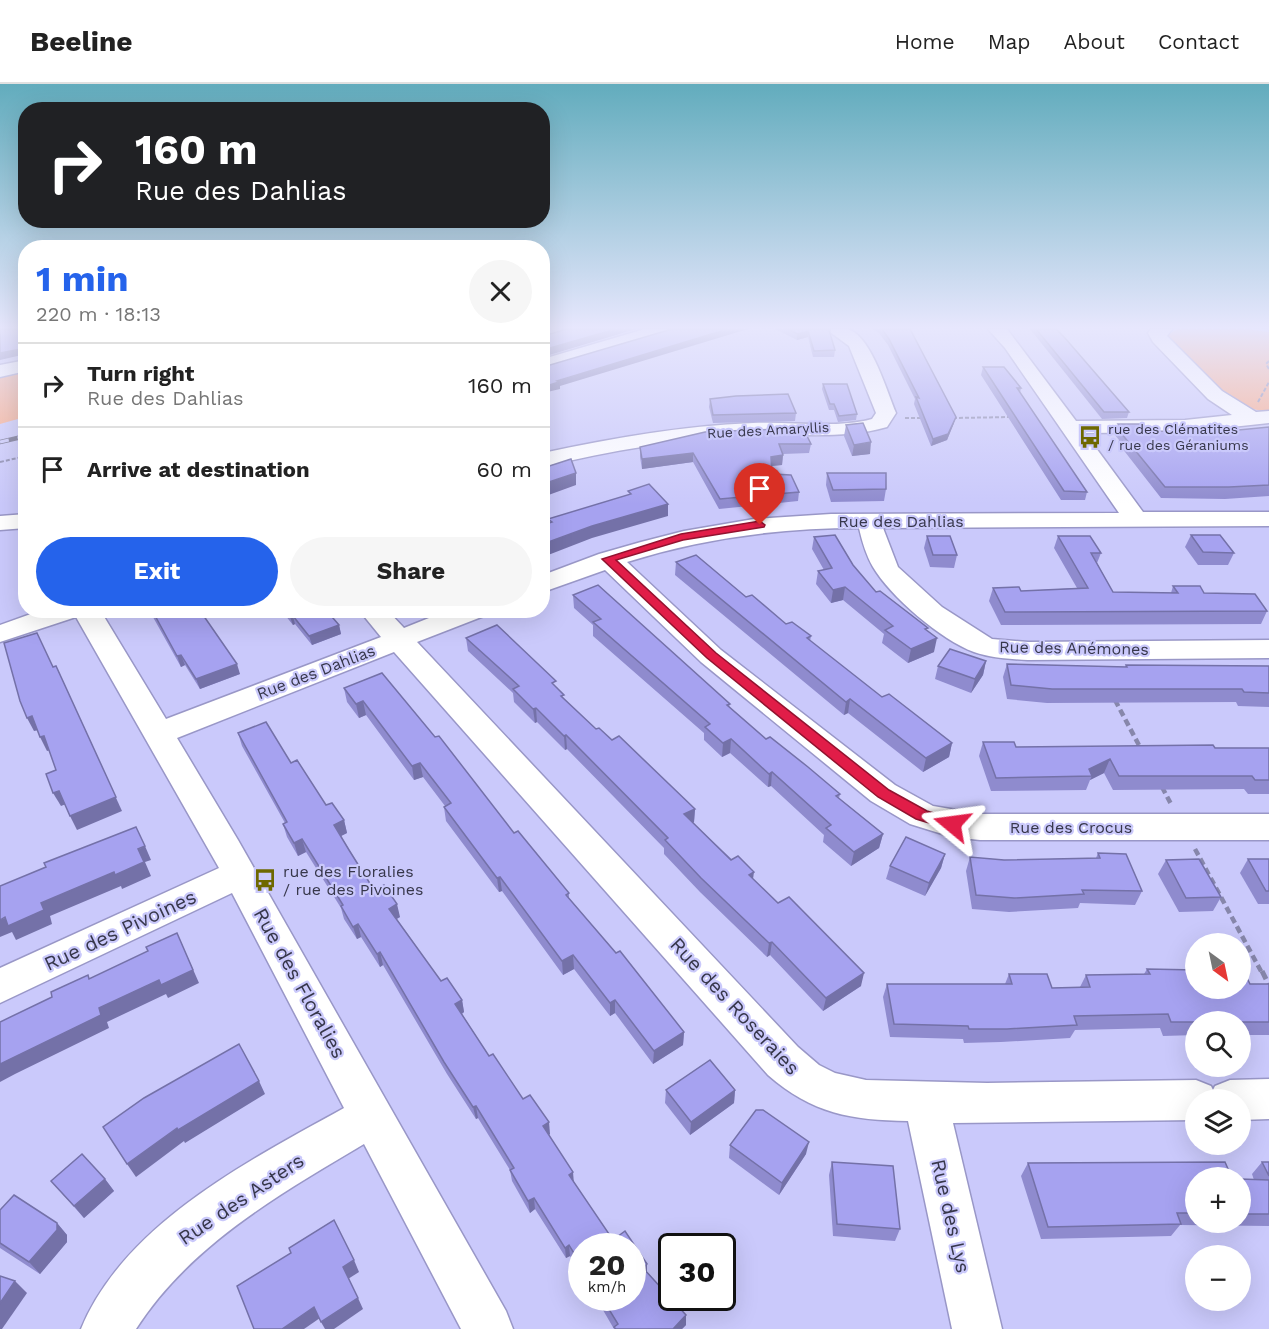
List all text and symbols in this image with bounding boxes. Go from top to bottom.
text: Beeline [30,25,132,58]
text: Home [895,29,955,54]
text: Map [988,29,1031,54]
text: About [1064,29,1125,54]
text: Contact [1158,29,1239,54]
text: 160 m [135,125,258,174]
icon: right [36,126,114,204]
text: Rue des Dahlias [135,175,346,207]
text: 1 min [36,258,128,300]
button: close [469,260,532,323]
text: 220 m · 18:13 [36,302,161,326]
text: Turn right [87,361,194,386]
icon: right [36,369,69,402]
text: 160 m [468,373,532,398]
text: Rue des Dahlias [87,386,244,410]
street label: Rue des Amaryllis [707,419,829,441]
place label: rue des Clématites / rue des Géraniums [1108,421,1249,453]
bus stop icon: rue des Clématites / rue des Géraniums [1077,424,1103,450]
icon: arrive [36,453,69,486]
text: Arrive at destination [87,457,310,482]
text: 60 m [476,457,532,482]
pin [734,463,785,525]
icon: arrive [743,472,776,505]
street label: Rue des Dahlias [838,512,964,531]
button: Exit [36,537,278,606]
button: Share [290,537,532,606]
street label: Rue des Anémones [999,637,1149,659]
street label: Rue des Dahlias [254,641,378,703]
position arrow [920,792,984,856]
street label: Rue des Crocus [1010,818,1132,837]
place label: rue des Floralies / rue des Pivoines [283,862,423,899]
bus stop icon: rue des Floralies / rue des Pivoines [252,867,278,893]
street label: Rue des Pivoines [40,884,200,976]
street label: Rue des Floralies [249,904,351,1062]
street label: Rue des Roseraies [665,932,805,1080]
north arrow [1185,933,1251,999]
map controls [1185,933,1251,1311]
button: search [1185,1011,1251,1077]
button: layers [1185,1089,1251,1155]
street label: Rue des Asters [174,1148,308,1250]
street label: Rue des Lys [926,1157,976,1275]
button: + [1185,1167,1251,1233]
speed limit sign: 30 [658,1233,736,1311]
button: − [1185,1245,1251,1311]
text: 20 [588,1247,626,1282]
text: km/h [588,1278,626,1296]

